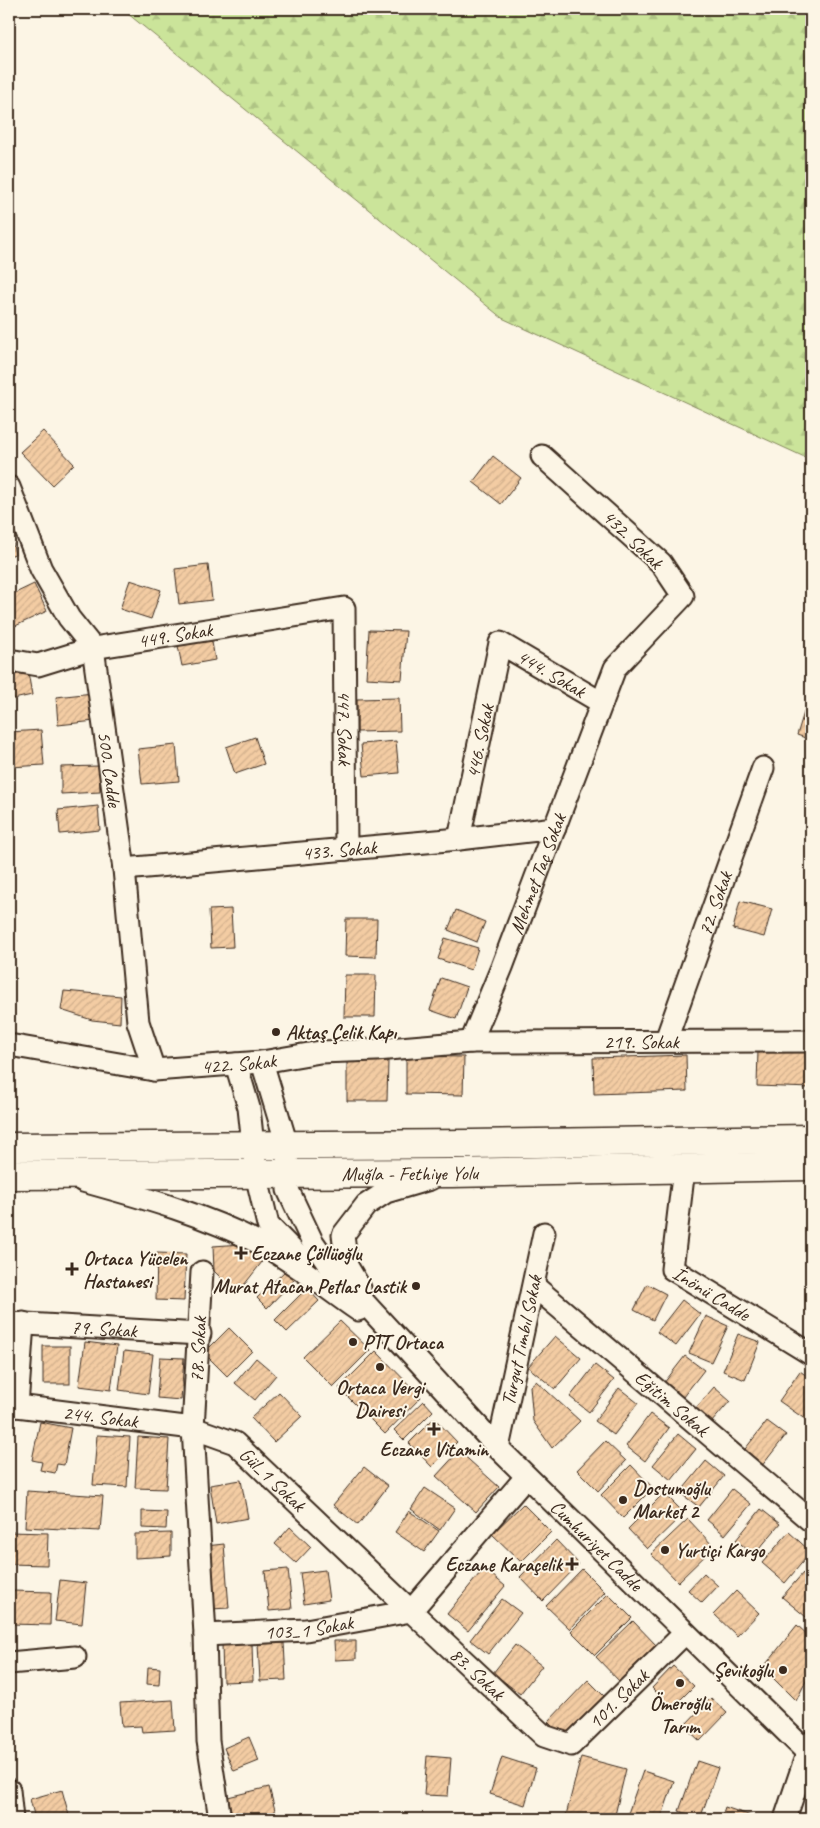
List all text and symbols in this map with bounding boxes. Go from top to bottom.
street label: 432. Sokak [597,504,670,576]
street label: 449. Sokak [136,617,216,654]
street label: 444. Sokak [513,644,591,704]
street label: 447. Sokak [332,690,357,767]
street label: 446. Sokak [460,700,500,781]
street label: 500. Cadde [92,730,127,810]
street label: Mehmet Taç Sokak [504,808,573,938]
street label: 433. Sokak [301,834,379,866]
street label: 72. Sokak [692,867,739,939]
place label: Aktaş Çelik Kapı [286,1020,398,1045]
marker: Aktaş Çelik Kapı [270,1026,282,1038]
street label: 219. Sokak [604,1029,681,1055]
street label: 422. Sokak [200,1047,280,1079]
street label: Muğla - Fethiye Yolu [342,1160,480,1186]
place label: Eczane Çöllüoğlu [251,1241,363,1266]
place label: Ortaca Yücelen Hastanesi [83,1246,189,1294]
marker: Eczane Çöllüoğlu [235,1247,247,1259]
street label: İnönü Cadde [668,1261,756,1327]
marker: Ortaca Yücelen Hastanesi [65,1262,79,1276]
street label: Turgut Tımbıl Sokak [495,1272,548,1408]
place label: Murat Atacan Petlas Lastik [213,1274,408,1299]
marker: Murat Atacan Petlas Lastik [410,1280,422,1292]
street label: 78. Sokak [184,1314,213,1383]
street label: 79. Sokak [70,1315,139,1343]
place label: PTT Ortaca [363,1330,445,1355]
marker: PTT Ortaca [347,1336,359,1348]
marker: Ortaca Vergi Dairesi [374,1361,386,1373]
street label: Eğitim Sokak [630,1365,715,1443]
place label: Ortaca Vergi Dairesi [336,1375,427,1423]
street label: 244. Sokak [61,1400,141,1434]
marker: Eczane Vitamin [428,1423,440,1435]
place label: Eczane Vitamin [380,1437,490,1462]
street label: Gül_1 Sokak [234,1442,312,1518]
place label: Dostumoğlu Market 2 [633,1476,711,1524]
street label: Cumhuriyet Cadde [545,1494,649,1598]
marker: Dostumoğlu Market 2 [617,1494,629,1506]
place label: Yurtiçi Kargo [675,1538,766,1563]
marker: Yurtiçi Kargo [659,1544,671,1556]
place label: Eczane Karaçelik [445,1552,564,1577]
marker: Eczane Karaçelik [566,1558,578,1570]
street label: 103_1 Sokak [264,1609,357,1645]
street label: 83. Sokak [444,1642,511,1707]
place label: Şevikoğlu [713,1658,775,1683]
street label: 101. Sokak [583,1663,655,1734]
marker: Şevikoğlu [777,1664,789,1676]
marker: Ömeroğlu Tarım [674,1677,686,1689]
place label: Ömeroğlu Tarım [650,1691,712,1739]

